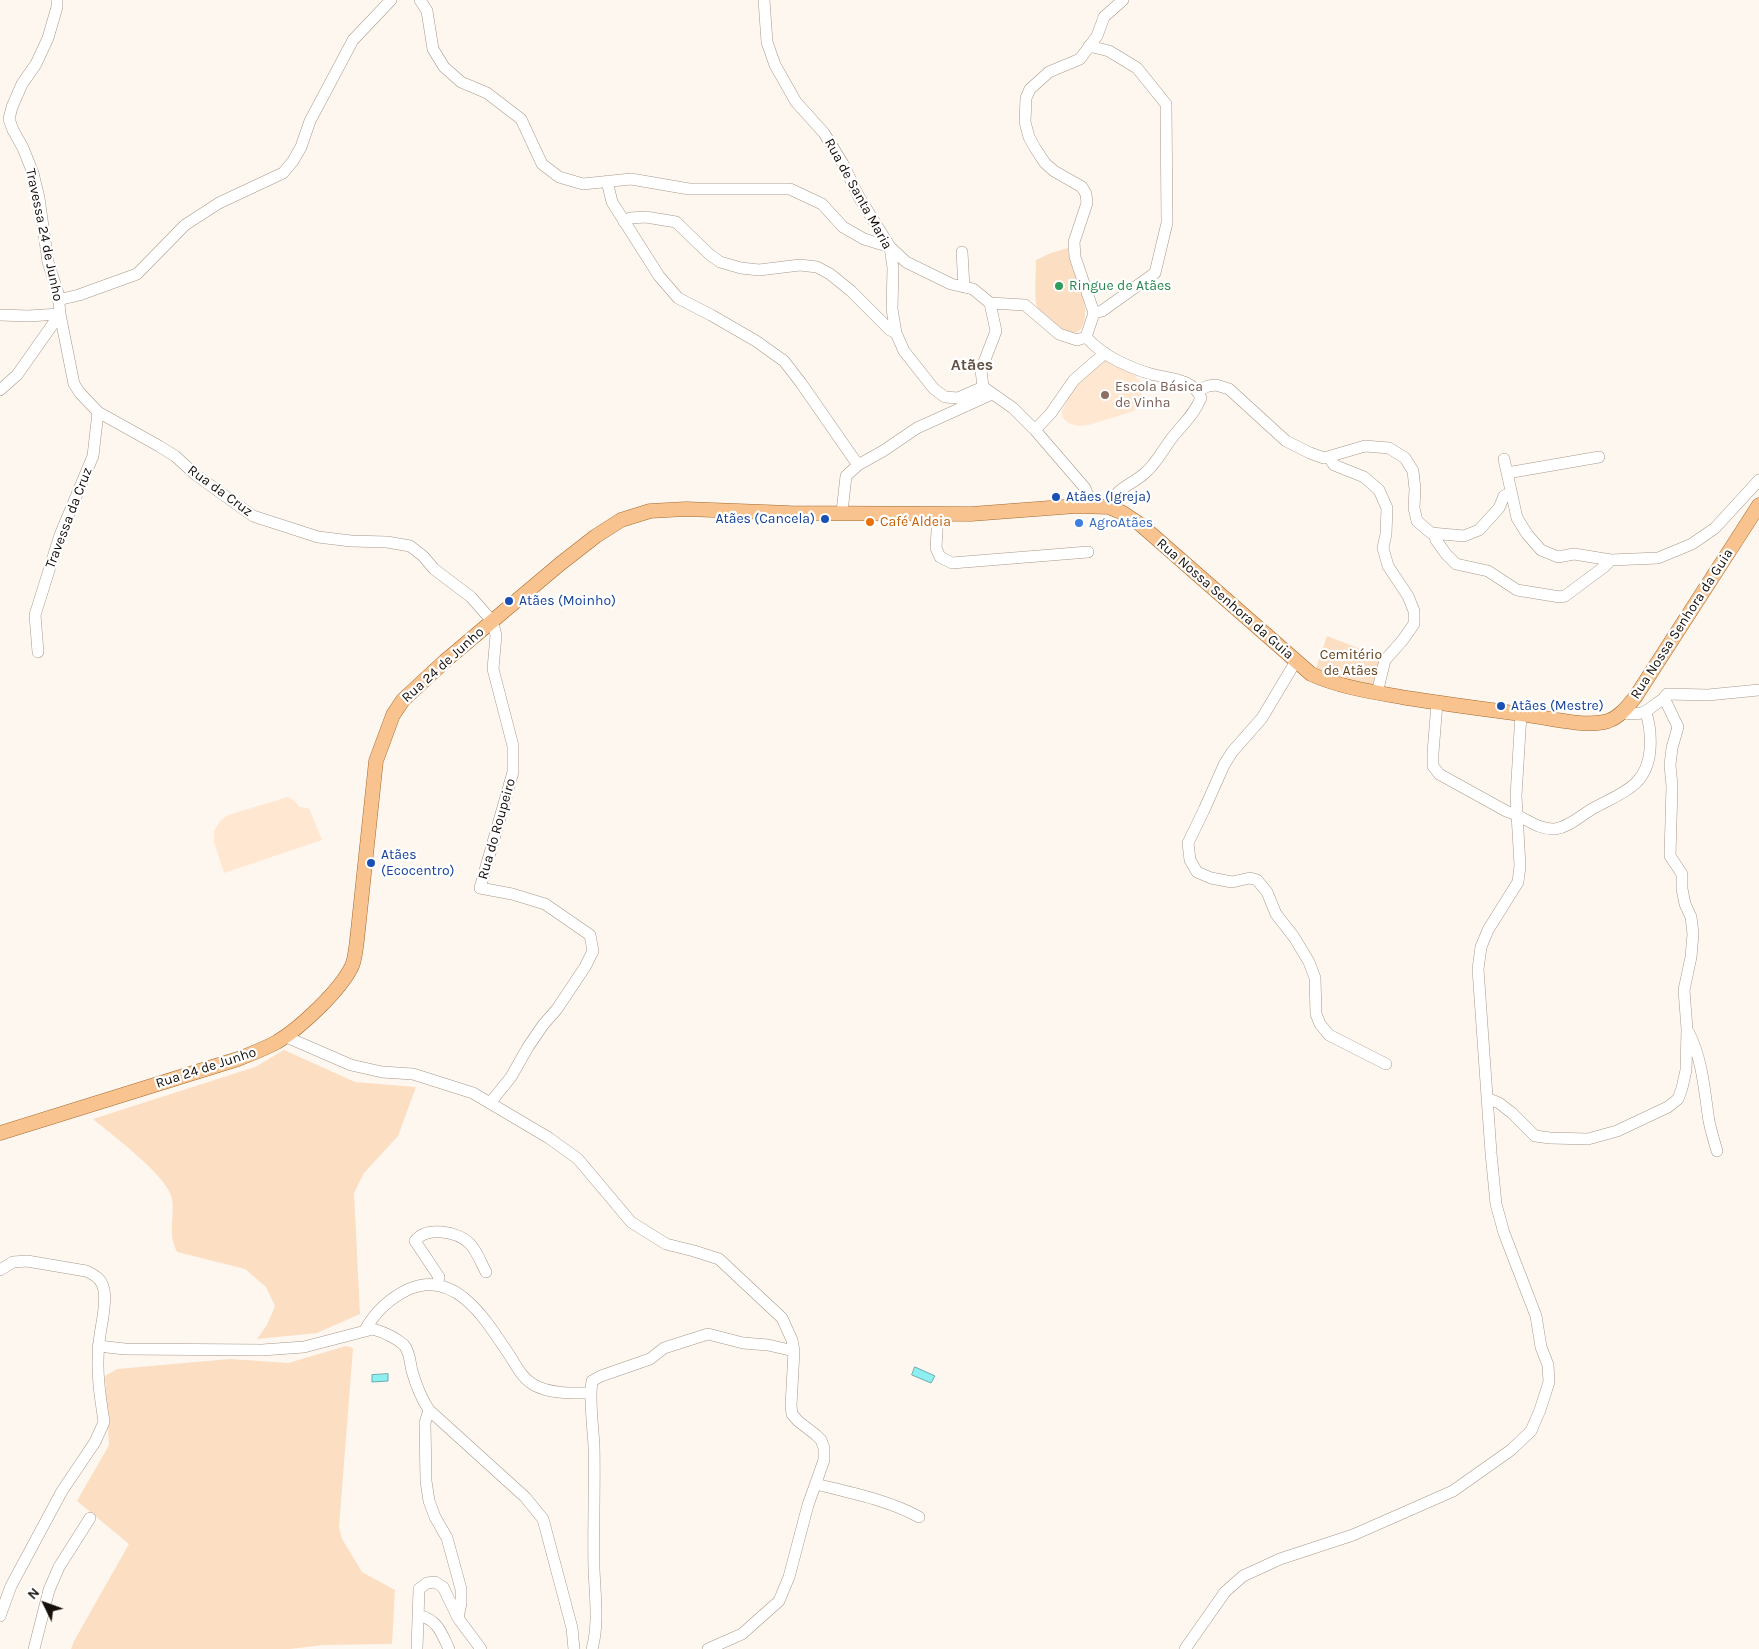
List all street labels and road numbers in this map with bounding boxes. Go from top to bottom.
street label: Rua de Santa Maria [821,136,895,252]
street label: Travessa 24 de Junho [22,167,66,303]
street label: Rua da Cruz [184,462,256,520]
street label: Travessa da Cruz [42,465,96,571]
street label: Rua Nossa Senhora da Guia [1153,535,1297,663]
street label: Rua Nossa Senhora da Guia [1627,546,1737,702]
street label: Rua 24 de Junho [398,624,488,706]
street label: Rua do Roupeiro [475,777,519,881]
street label: Rua 24 de Junho [154,1044,258,1092]

